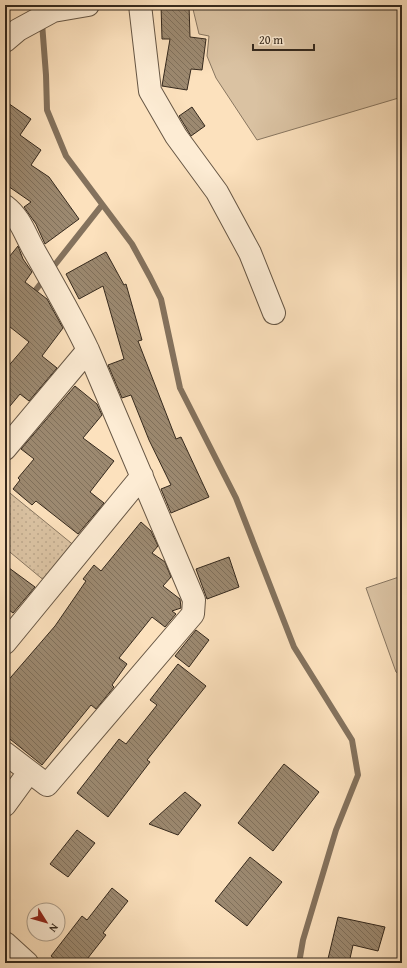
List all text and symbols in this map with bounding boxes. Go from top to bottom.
scale bar [253,26,314,52]
text: 20 m [259,31,283,48]
north arrow [26,902,66,942]
text: N [45,920,63,936]

